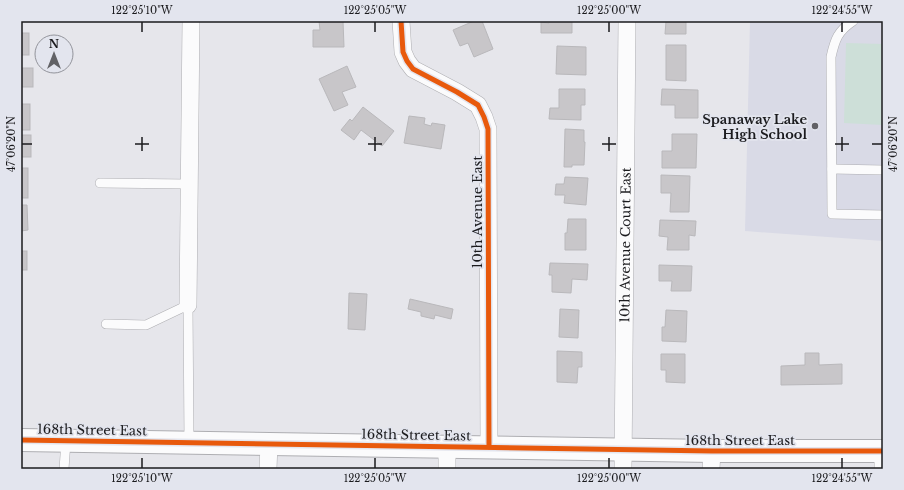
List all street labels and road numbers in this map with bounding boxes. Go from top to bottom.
street label: 10th Avenue East [469,155,486,268]
street label: 10th Avenue Court East [616,167,634,323]
street label: 168th Street East [37,421,147,439]
street label: 168th Street East [361,426,471,444]
street label: 168th Street East [685,432,795,449]

